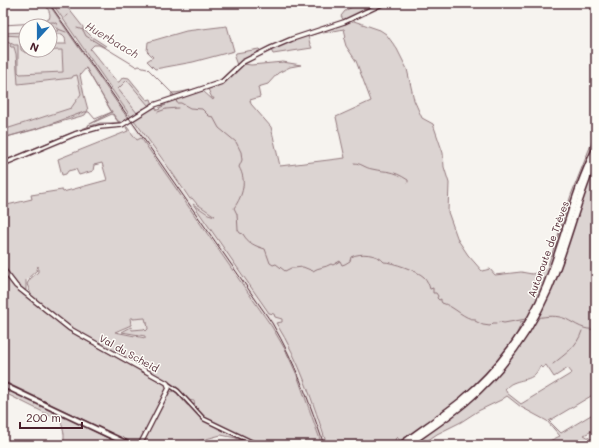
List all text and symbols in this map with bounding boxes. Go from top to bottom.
north arrow [18,18,58,58]
water label: Huerbaach [83,18,142,61]
text: N [28,39,41,56]
street label: Autoroute de Trèves [524,199,572,299]
street label: Val du Scheid [97,331,161,375]
scale bar [20,404,82,430]
text: 200 m [26,409,61,425]

